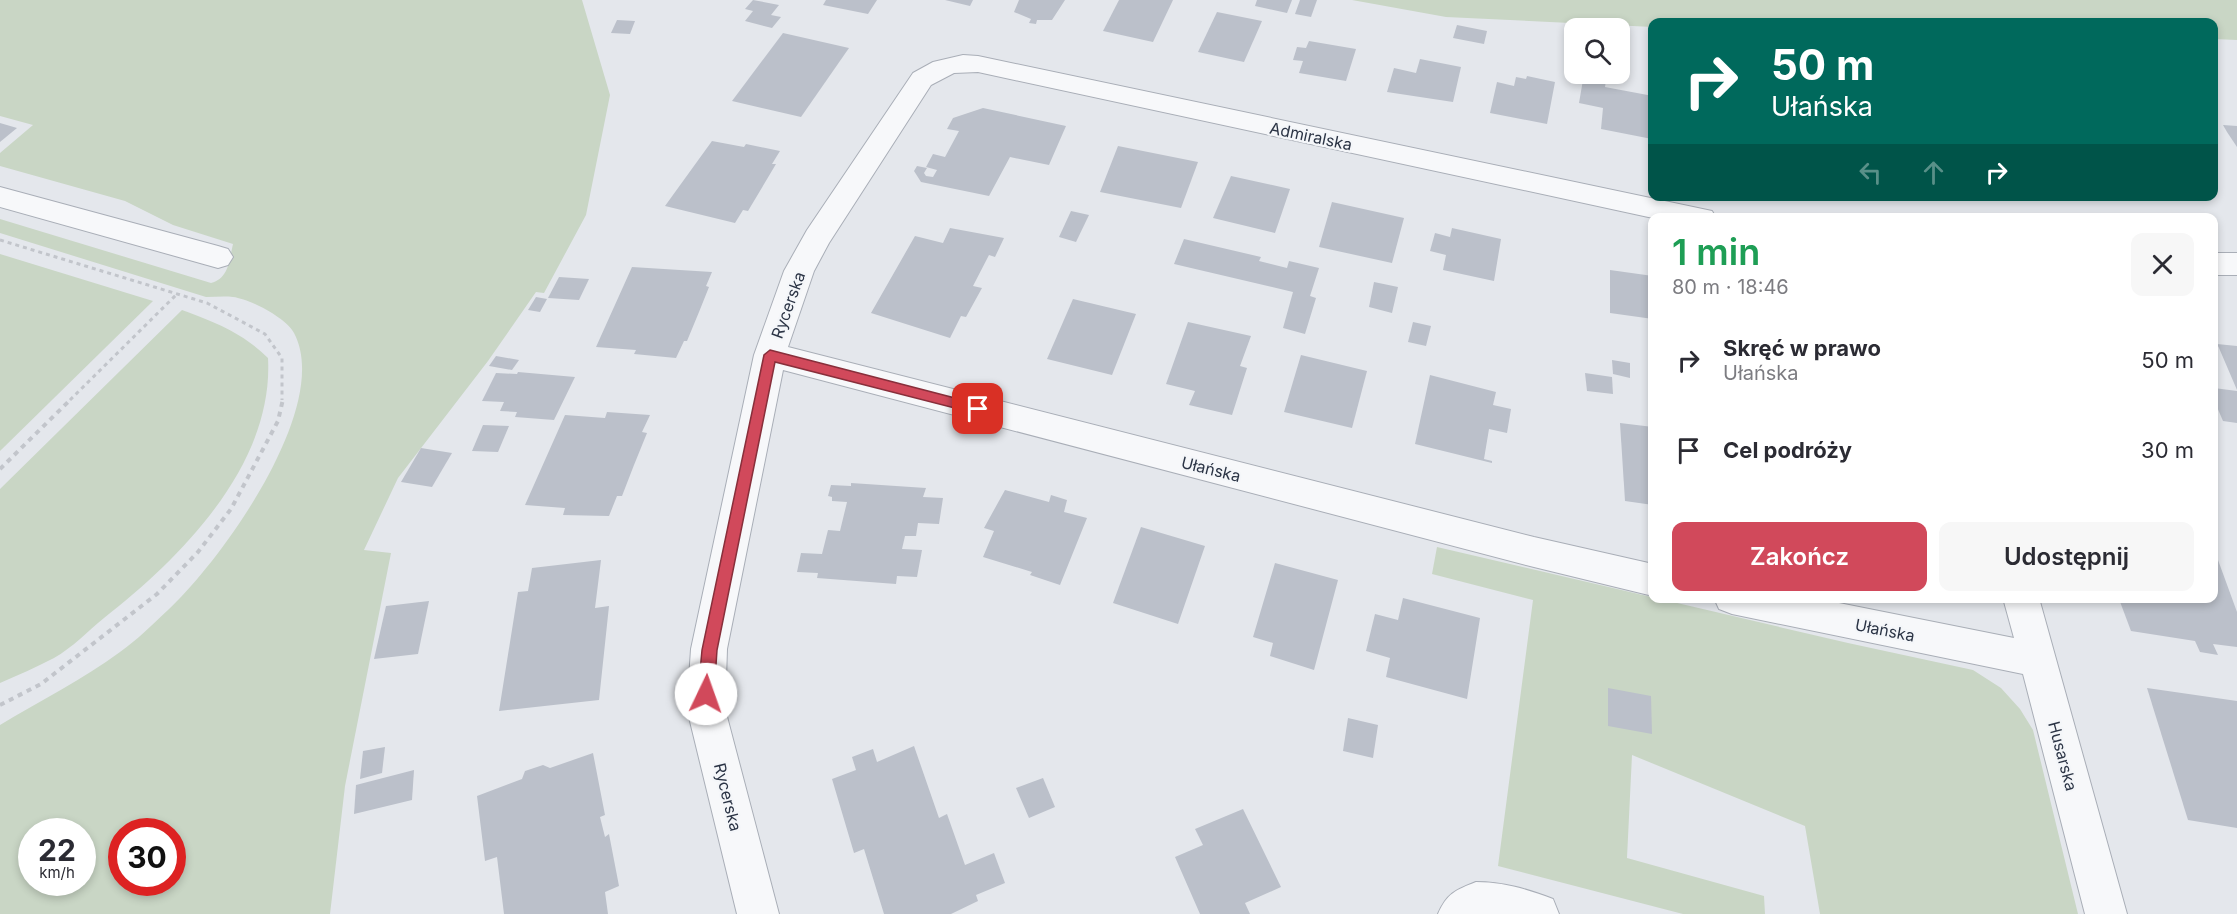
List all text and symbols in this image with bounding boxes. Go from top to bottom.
map controls [1564,18,1630,84]
button: search [1564,18,1630,84]
text: 50 m [1771,39,1874,90]
icon: right [1672,42,1750,120]
text: Ułańska [1771,90,1873,123]
street label: Admiralska [1268,118,1354,154]
icon: left [1854,156,1887,189]
icon: ahead [1917,156,1950,189]
icon: right [1980,156,2013,189]
text: 1 min [1672,230,1760,274]
button: close [2131,233,2194,296]
street label: Rycerska [767,269,809,341]
text: 80 m · 18:46 [1672,275,1789,299]
text: Skręć w prawo [1723,335,1881,361]
icon: right [1672,344,1705,377]
text: 50 m [2141,347,2194,373]
text: Ułańska [1723,361,1799,385]
pin [952,383,1003,434]
icon: arrive [961,392,994,425]
icon: arrive [1672,434,1705,467]
text: Cel podróży [1723,437,1852,463]
text: 30 m [2141,437,2194,463]
street label: Ułańska [1179,452,1243,486]
button: Zakończ [1672,522,1927,591]
button: Udostępnij [1939,522,2194,591]
street label: Ułańska [1853,614,1917,646]
position arrow [674,662,738,726]
street label: Husarska [2044,719,2082,793]
street label: Rycerska [710,761,746,833]
speed limit sign: 30 [108,818,186,896]
text: 22 [38,832,76,868]
text: km/h [39,863,75,882]

